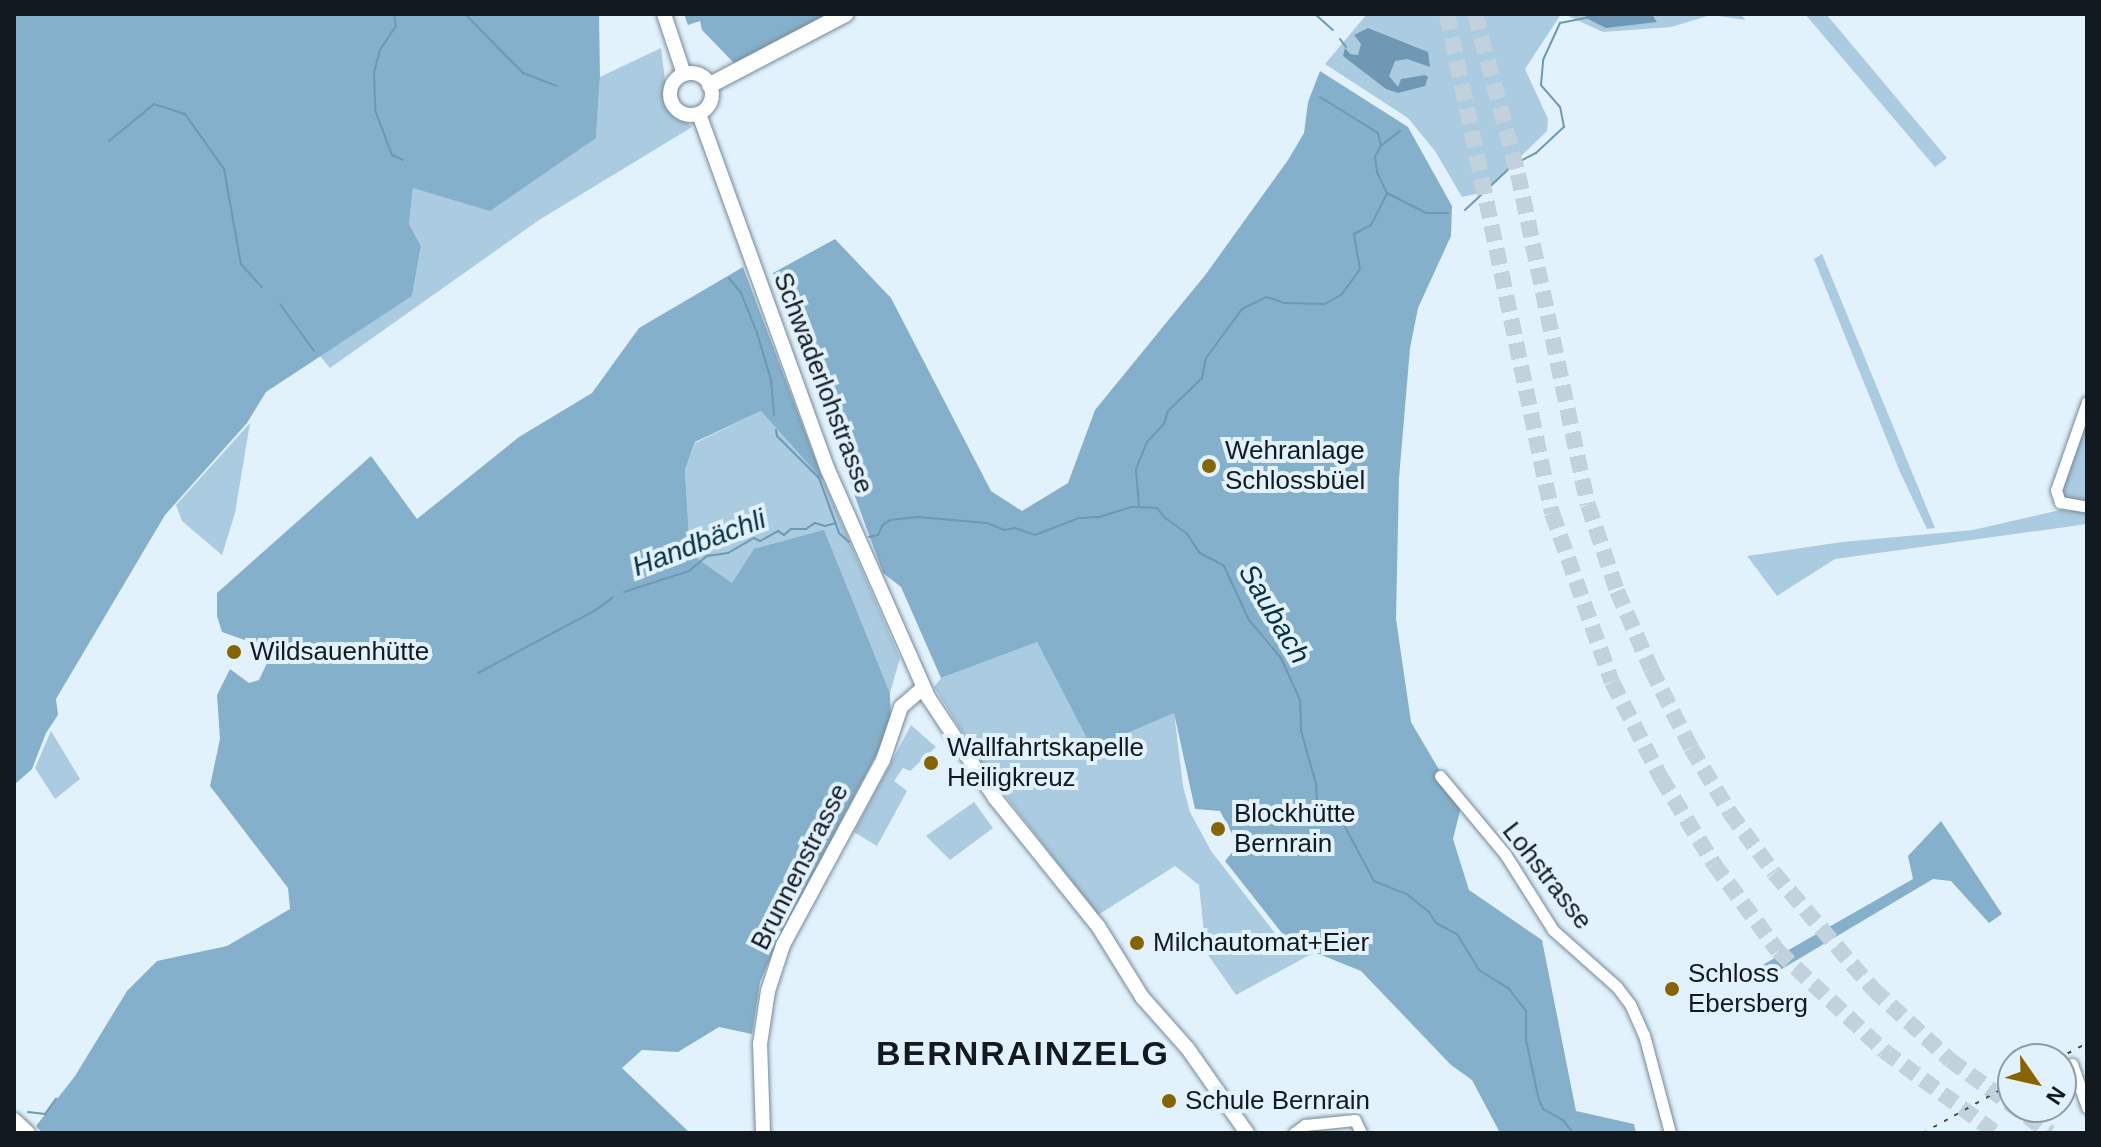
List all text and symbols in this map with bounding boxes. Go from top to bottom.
street label: Schwaderlohstrasse [766,268,880,498]
place label: Wehranlage Schlossbüel [1225,435,1365,496]
marker: Wehranlage Schlossbüel [1200,457,1218,475]
water label: Handbächli [628,502,770,584]
water label: Saubach [1231,558,1317,670]
place label: Wildsauenhütte [250,636,429,668]
marker: Wildsauenhütte [225,643,243,661]
place label: Wallfahrtskapelle Heiligkreuz [947,732,1144,794]
marker: Wallfahrtskapelle Heiligkreuz [922,754,940,772]
street label: Brunnenstrasse [745,779,855,955]
place label: Blockhütte Bernrain [1234,798,1355,860]
street label: Lohstrasse [1496,816,1598,936]
marker: Blockhütte Bernrain [1209,820,1227,838]
place label: Milchautomat+Eier [1153,927,1369,959]
marker: Milchautomat+Eier [1128,934,1146,952]
place label: Schloss Ebersberg [1688,958,1808,1020]
marker: Schloss Ebersberg [1663,980,1681,998]
district label: BERNRAINZELG [876,1034,1170,1074]
north arrow [1997,1043,2077,1123]
text: N [2041,1082,2070,1109]
place label: Schule Bernrain [1185,1085,1370,1117]
marker: Schule Bernrain [1160,1092,1178,1110]

